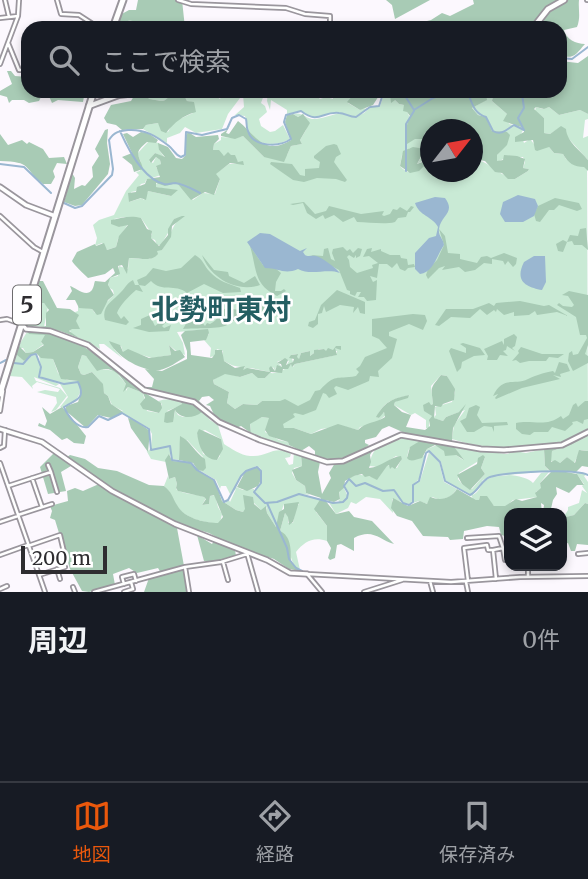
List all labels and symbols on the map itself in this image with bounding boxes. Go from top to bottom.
north arrow [420,119,483,182]
road number: 5 [13,286,41,324]
district label: 北勢町東村 [151,291,291,327]
scale bar [21,543,107,575]

